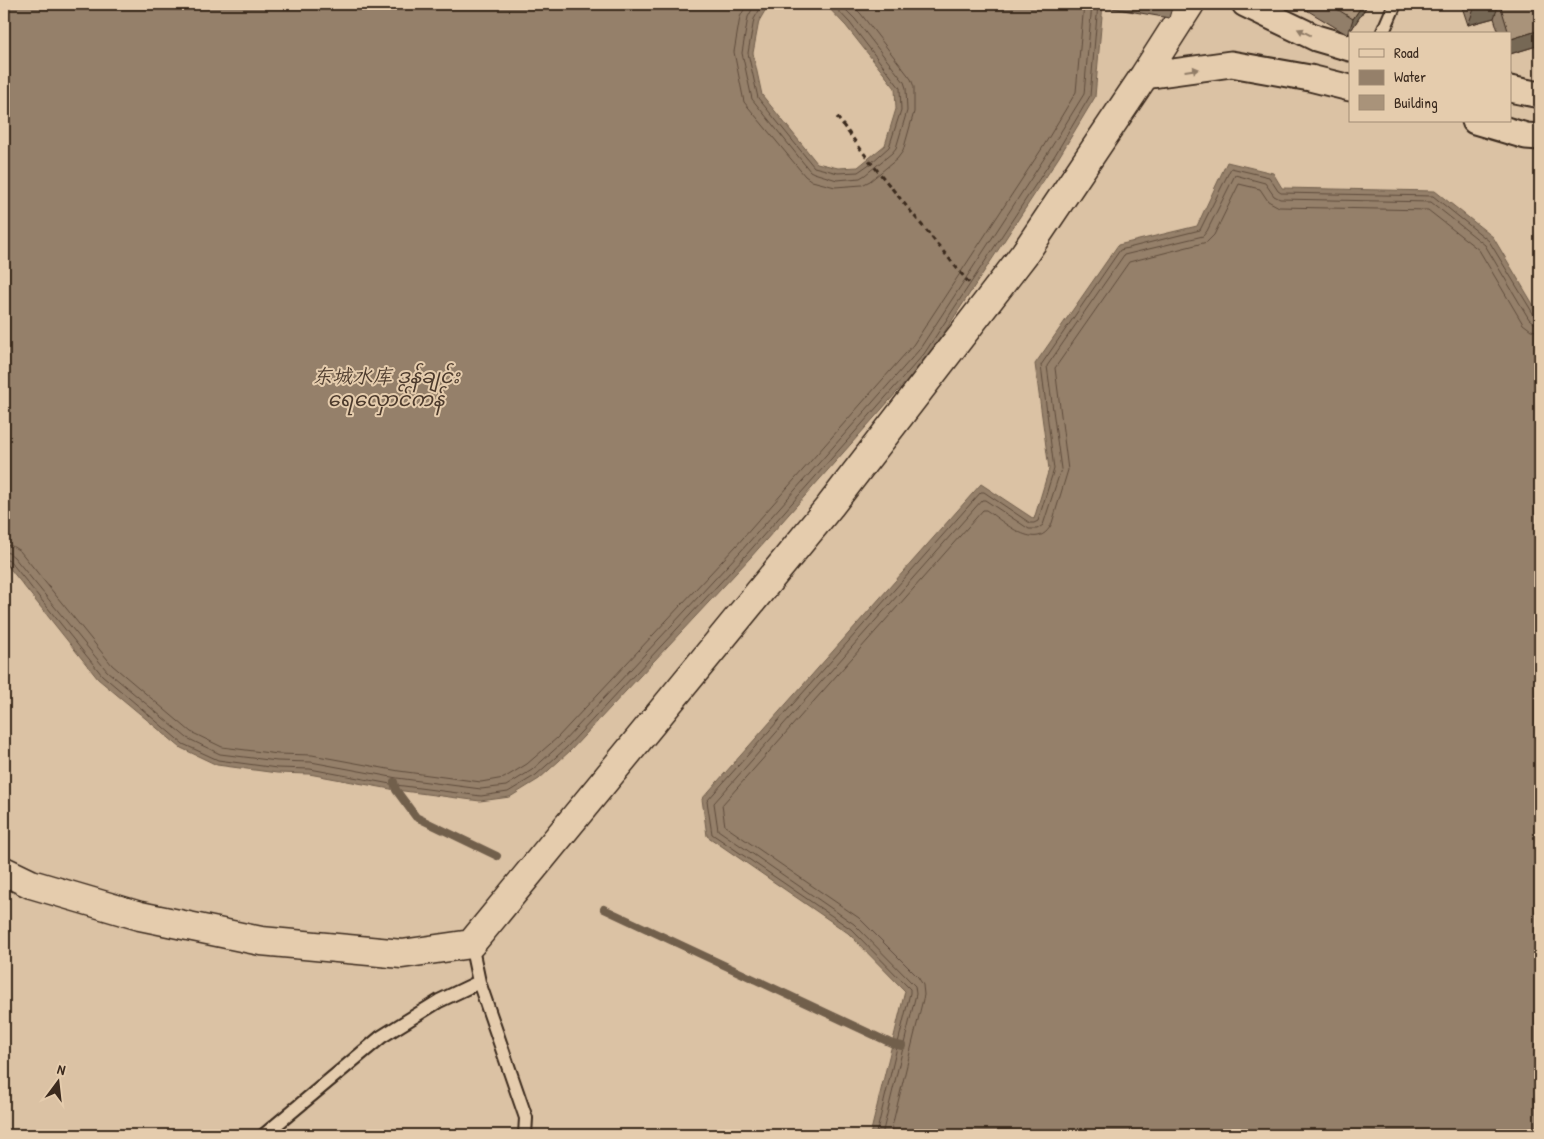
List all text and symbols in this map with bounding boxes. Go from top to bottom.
one-way arrow [1297,28,1311,36]
legend [1349,32,1512,122]
text: Road [1394,42,1419,63]
one-way arrow [1184,65,1200,73]
text: Water [1394,66,1426,87]
text: Building [1394,92,1438,113]
water label: 东城水库 ဒွန်ချင်း ရေလှောင်ကန် [312,362,461,416]
north arrow [32,1056,82,1106]
text: N [55,1059,68,1079]

